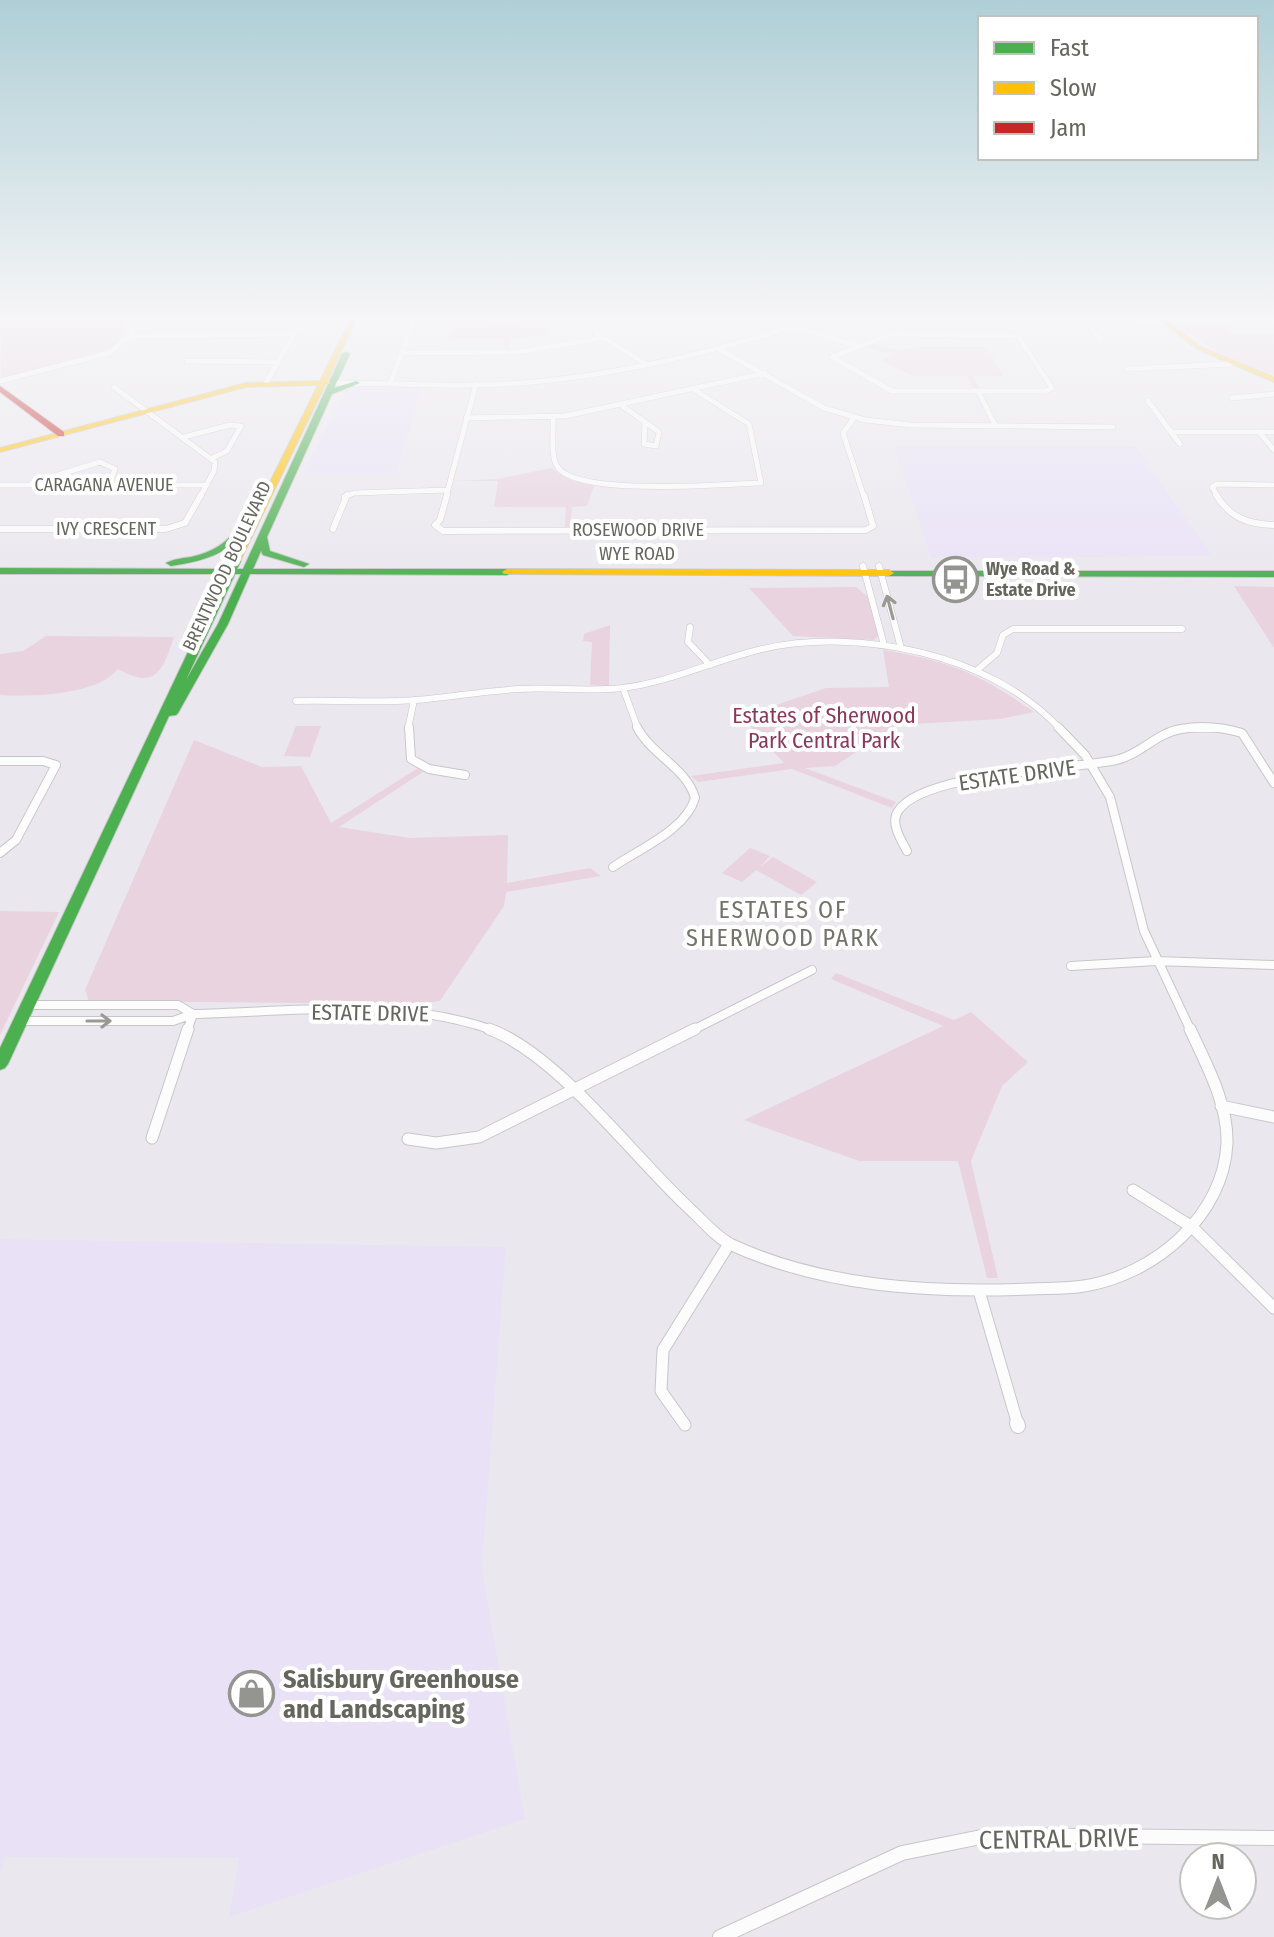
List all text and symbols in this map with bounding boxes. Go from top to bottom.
legend [978,16,1258,160]
text: Fast [1050,34,1089,62]
text: Slow [1050,74,1097,102]
text: Jam [1050,114,1087,142]
street label: CARAGANA AVENUE [35,474,173,496]
street label: BRENTWOOD BOULEVARD [178,478,276,654]
street label: IVY CRESCENT [56,518,157,540]
street label: ROSEWOOD DRIVE [572,519,704,541]
street label: WYE ROAD [599,543,675,565]
bus stop icon: Wye Road & Estate Drive [931,555,979,603]
place label: Wye Road & Estate Drive [986,558,1076,601]
one-way arrow [881,594,896,620]
park label: Estates of Sherwood Park Central Park [732,702,916,754]
street label: ESTATE DRIVE [957,753,1077,797]
district label: ESTATES OF SHERWOOD PARK [686,896,880,952]
street label: ESTATE DRIVE [311,998,429,1028]
one-way arrow [85,1013,112,1029]
place label: Salisbury Greenhouse and Landscaping [283,1664,519,1725]
shop icon: Salisbury Greenhouse and Landscaping [228,1670,276,1718]
street label: CENTRAL DRIVE [979,1822,1139,1856]
north arrow [1178,1841,1258,1921]
text: N [1211,1848,1225,1875]

